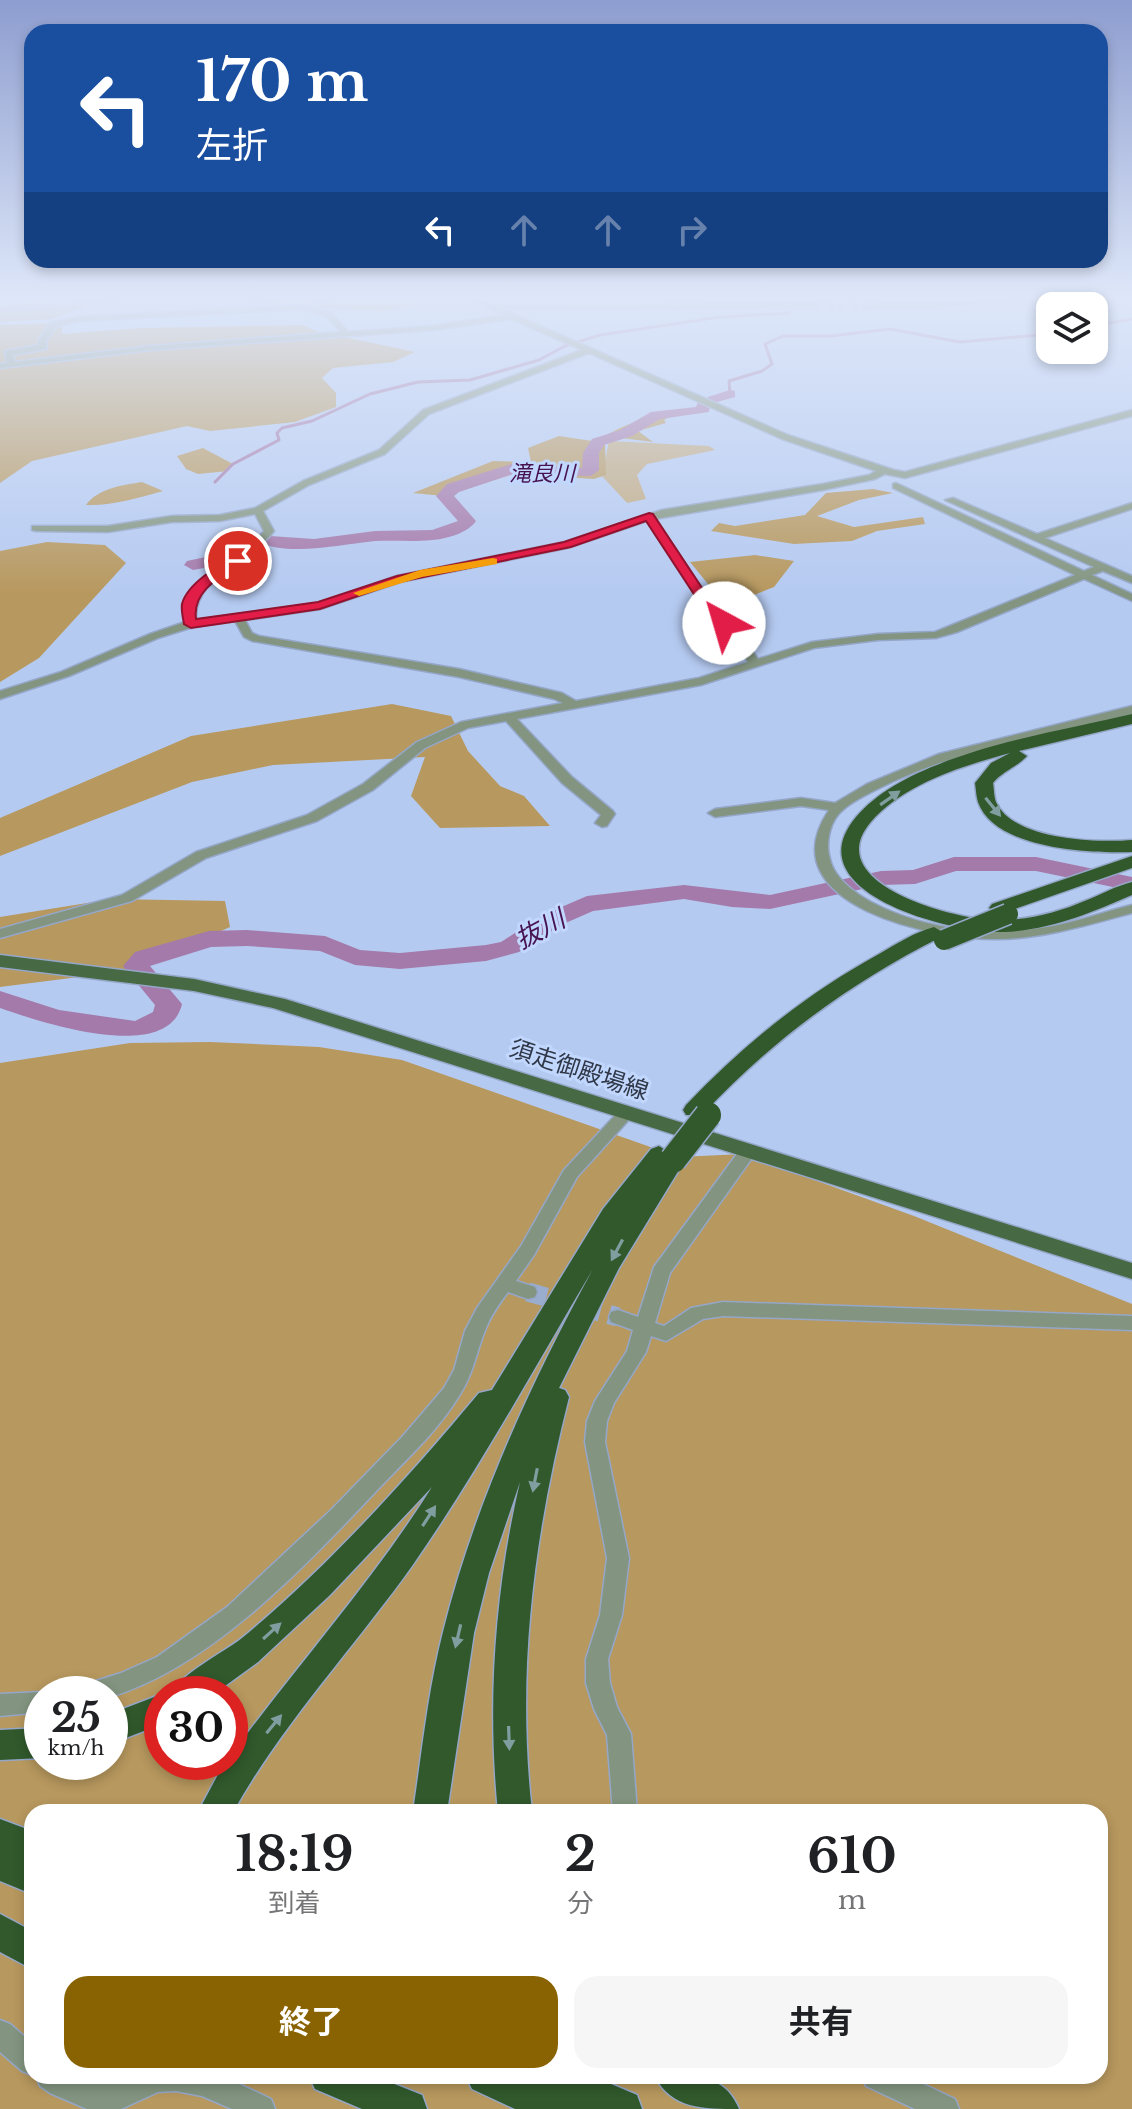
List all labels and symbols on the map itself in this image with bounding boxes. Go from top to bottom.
water label: 滝良川 [509,460,577,487]
pin [204,527,272,595]
position arrow [682,581,766,665]
one-way arrow [879,791,900,806]
one-way arrow [985,797,1002,818]
water label: 抜川 [510,901,573,955]
street label: 須走御殿場線 [506,1033,652,1106]
one-way arrow [610,1239,623,1262]
one-way arrow [528,1467,541,1492]
one-way arrow [422,1505,436,1527]
one-way arrow [262,1622,281,1640]
one-way arrow [451,1624,464,1649]
speed limit sign: 30 [144,1676,248,1780]
one-way arrow [265,1715,282,1735]
one-way arrow [503,1726,516,1751]

